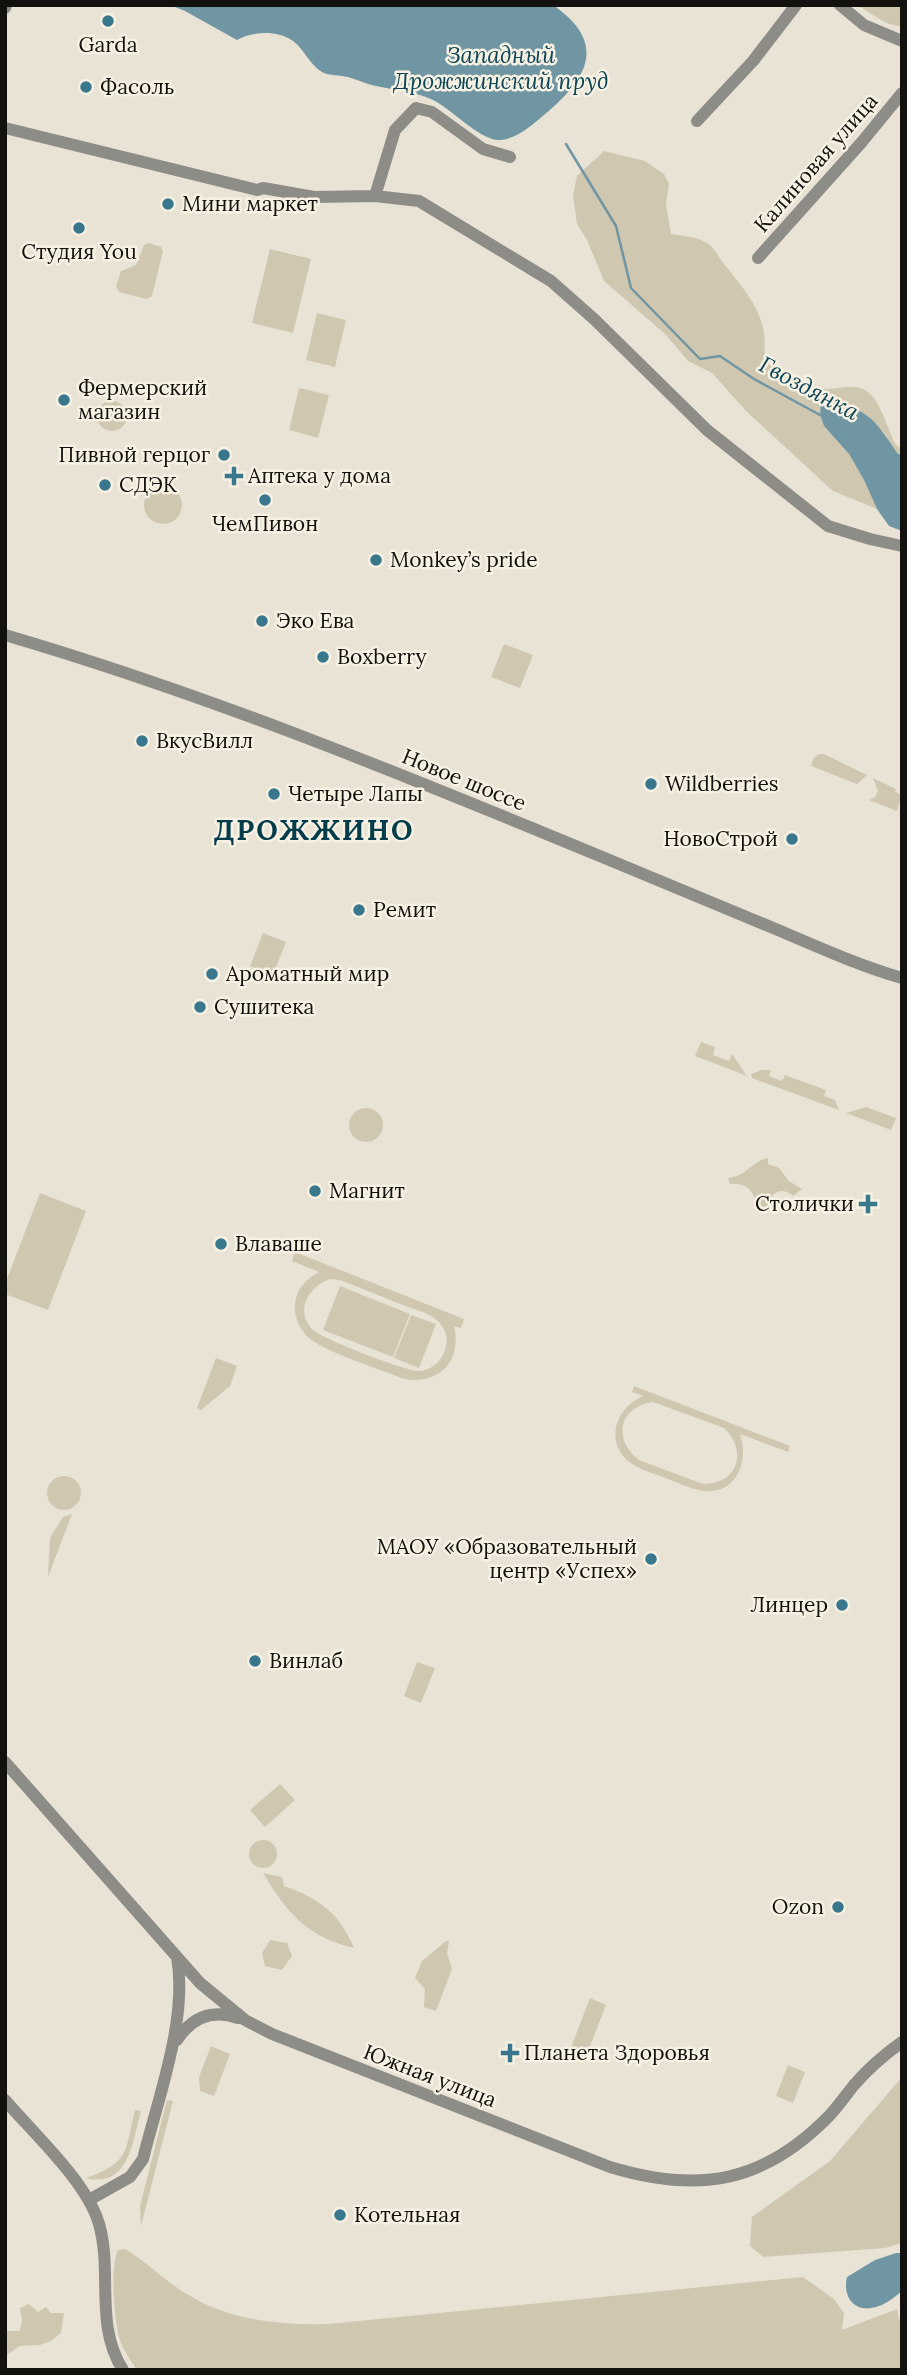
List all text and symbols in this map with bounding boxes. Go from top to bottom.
marker: Garda [100,13,116,29]
place label: Garda [78,31,138,58]
water label: Западный Дрожжинский пруд [393,40,608,95]
place label: Фасоль [100,73,174,100]
marker: Фасоль [78,79,94,95]
street label: Калиновая улица [748,88,883,238]
place label: Мини маркет [182,190,318,217]
marker: Мини маркет [160,196,176,212]
marker: Студия You [71,220,87,236]
place label: Студия You [21,238,137,265]
water label: Гвоздянка [754,349,864,426]
place label: Фермерский магазин [78,374,207,425]
marker: Фермерский магазин [56,392,72,408]
place label: Пивной герцог [59,441,210,468]
marker: Пивной герцог [216,447,232,463]
place label: Аптека у дома [247,462,391,489]
marker: Аптека у дома [226,468,242,484]
place label: СДЭК [119,471,178,498]
marker: СДЭК [97,477,113,493]
marker: ЧемПивон [257,492,273,508]
place label: ЧемПивон [212,510,318,537]
place label: Monkey’s pride [390,546,538,573]
marker: Monkey’s pride [368,552,384,568]
place label: Эко Ева [276,607,355,634]
marker: Эко Ева [254,613,270,629]
place label: Boxberry [337,643,427,670]
marker: Boxberry [315,649,331,665]
place label: ВкусВилл [156,727,253,754]
marker: ВкусВилл [134,733,150,749]
street label: Новое шоссе [398,742,530,817]
place label: Wildberries [665,770,779,797]
marker: Wildberries [643,776,659,792]
place label: Четыре Лапы [288,780,423,807]
marker: Четыре Лапы [266,786,282,802]
district label: ДРОЖЖИНО [213,812,415,848]
place label: НовоСтрой [664,825,778,852]
marker: НовоСтрой [784,831,800,847]
place label: Ремит [373,896,436,923]
marker: Ремит [351,902,367,918]
place label: Ароматный мир [225,960,389,987]
marker: Ароматный мир [204,966,220,982]
place label: Сушитека [214,993,314,1020]
marker: Сушитека [192,999,208,1015]
place label: Магнит [329,1177,405,1204]
marker: Магнит [307,1183,323,1199]
place label: Столички [755,1190,854,1217]
marker: Столички [860,1196,876,1212]
place label: Влаваше [235,1230,322,1257]
marker: Влаваше [213,1236,229,1252]
place label: МАОУ «Образовательный центр «Успех» [377,1533,637,1584]
marker: МАОУ «Образовательный центр «Успех» [643,1551,659,1567]
place label: Линцер [750,1591,828,1618]
marker: Линцер [834,1597,850,1613]
place label: Винлаб [269,1647,343,1674]
marker: Винлаб [247,1653,263,1669]
place label: Ozon [772,1893,824,1920]
marker: Ozon [830,1899,846,1915]
street label: Южная улица [360,2038,501,2113]
place label: Планета Здоровья [524,2039,710,2066]
marker: Планета Здоровья [502,2045,518,2061]
place label: Котельная [354,2201,461,2228]
marker: Котельная [332,2207,348,2223]

